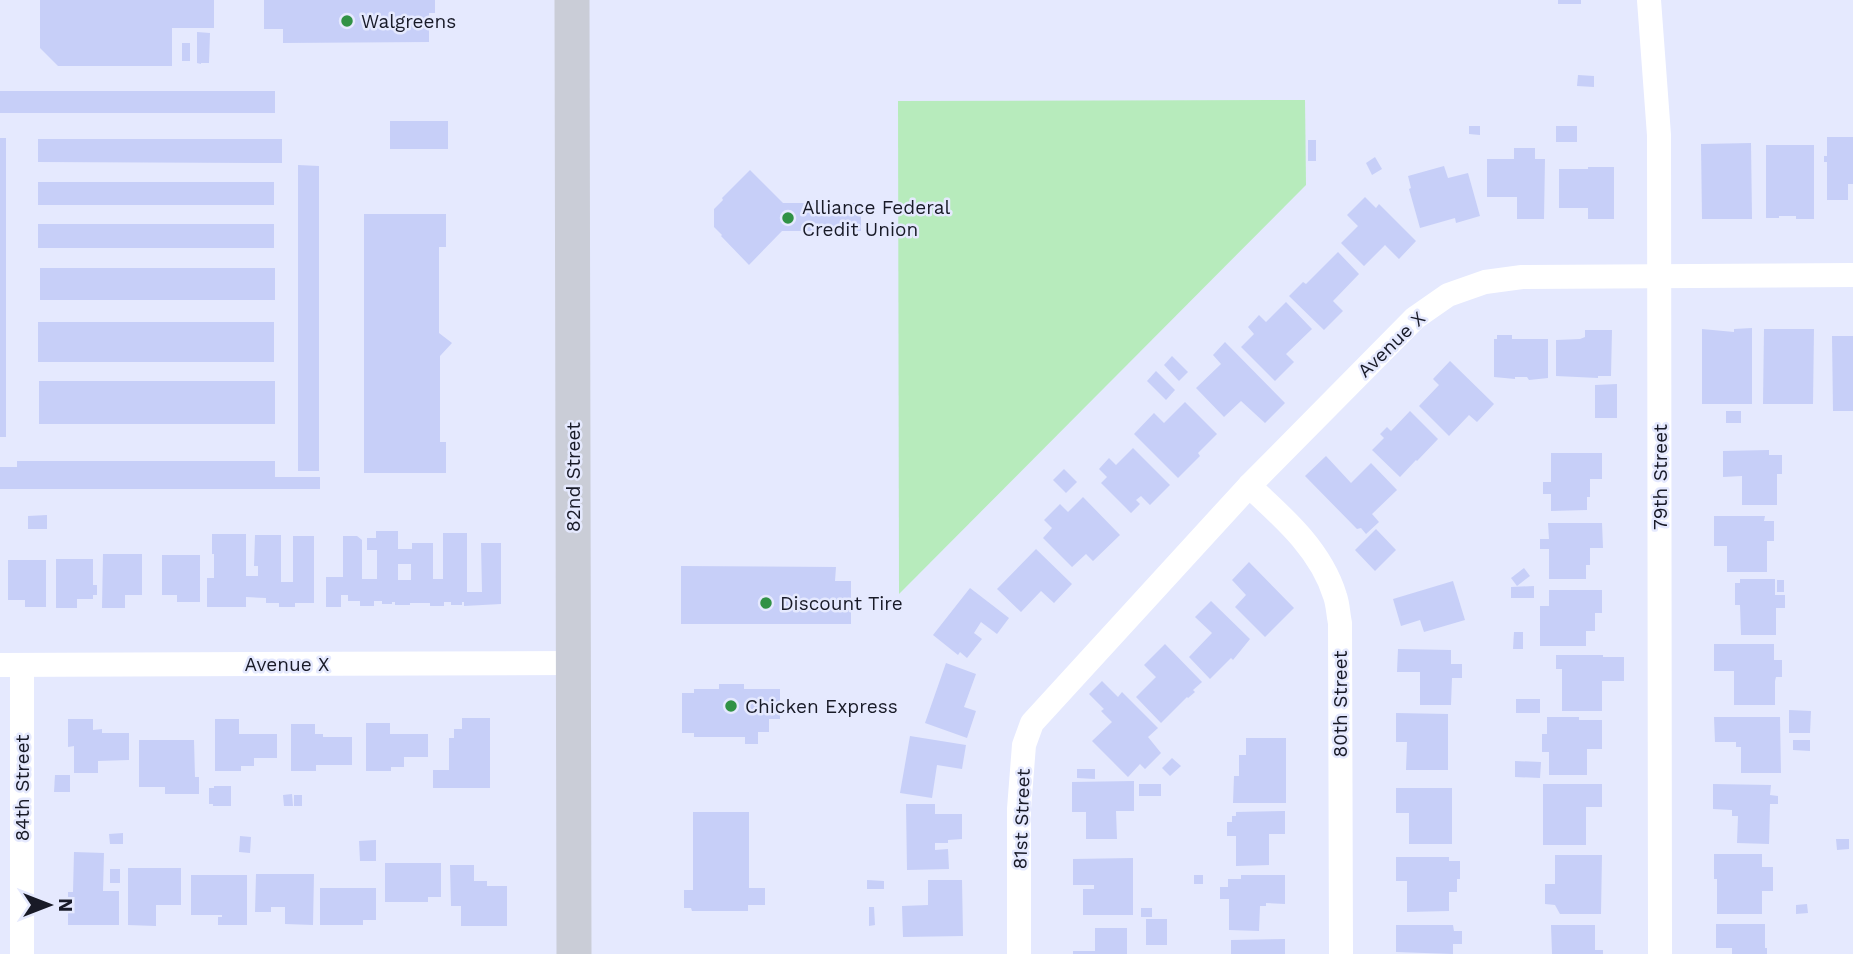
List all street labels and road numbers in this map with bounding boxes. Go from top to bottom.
street label: Avenue X [1353,307,1430,382]
street label: 82nd Street [562,422,585,532]
street label: 79th Street [1649,424,1672,530]
street label: 80th Street [1329,651,1352,757]
street label: Avenue X [245,653,329,676]
street label: 84th Street [11,735,34,841]
street label: 81st Street [1008,768,1035,870]

